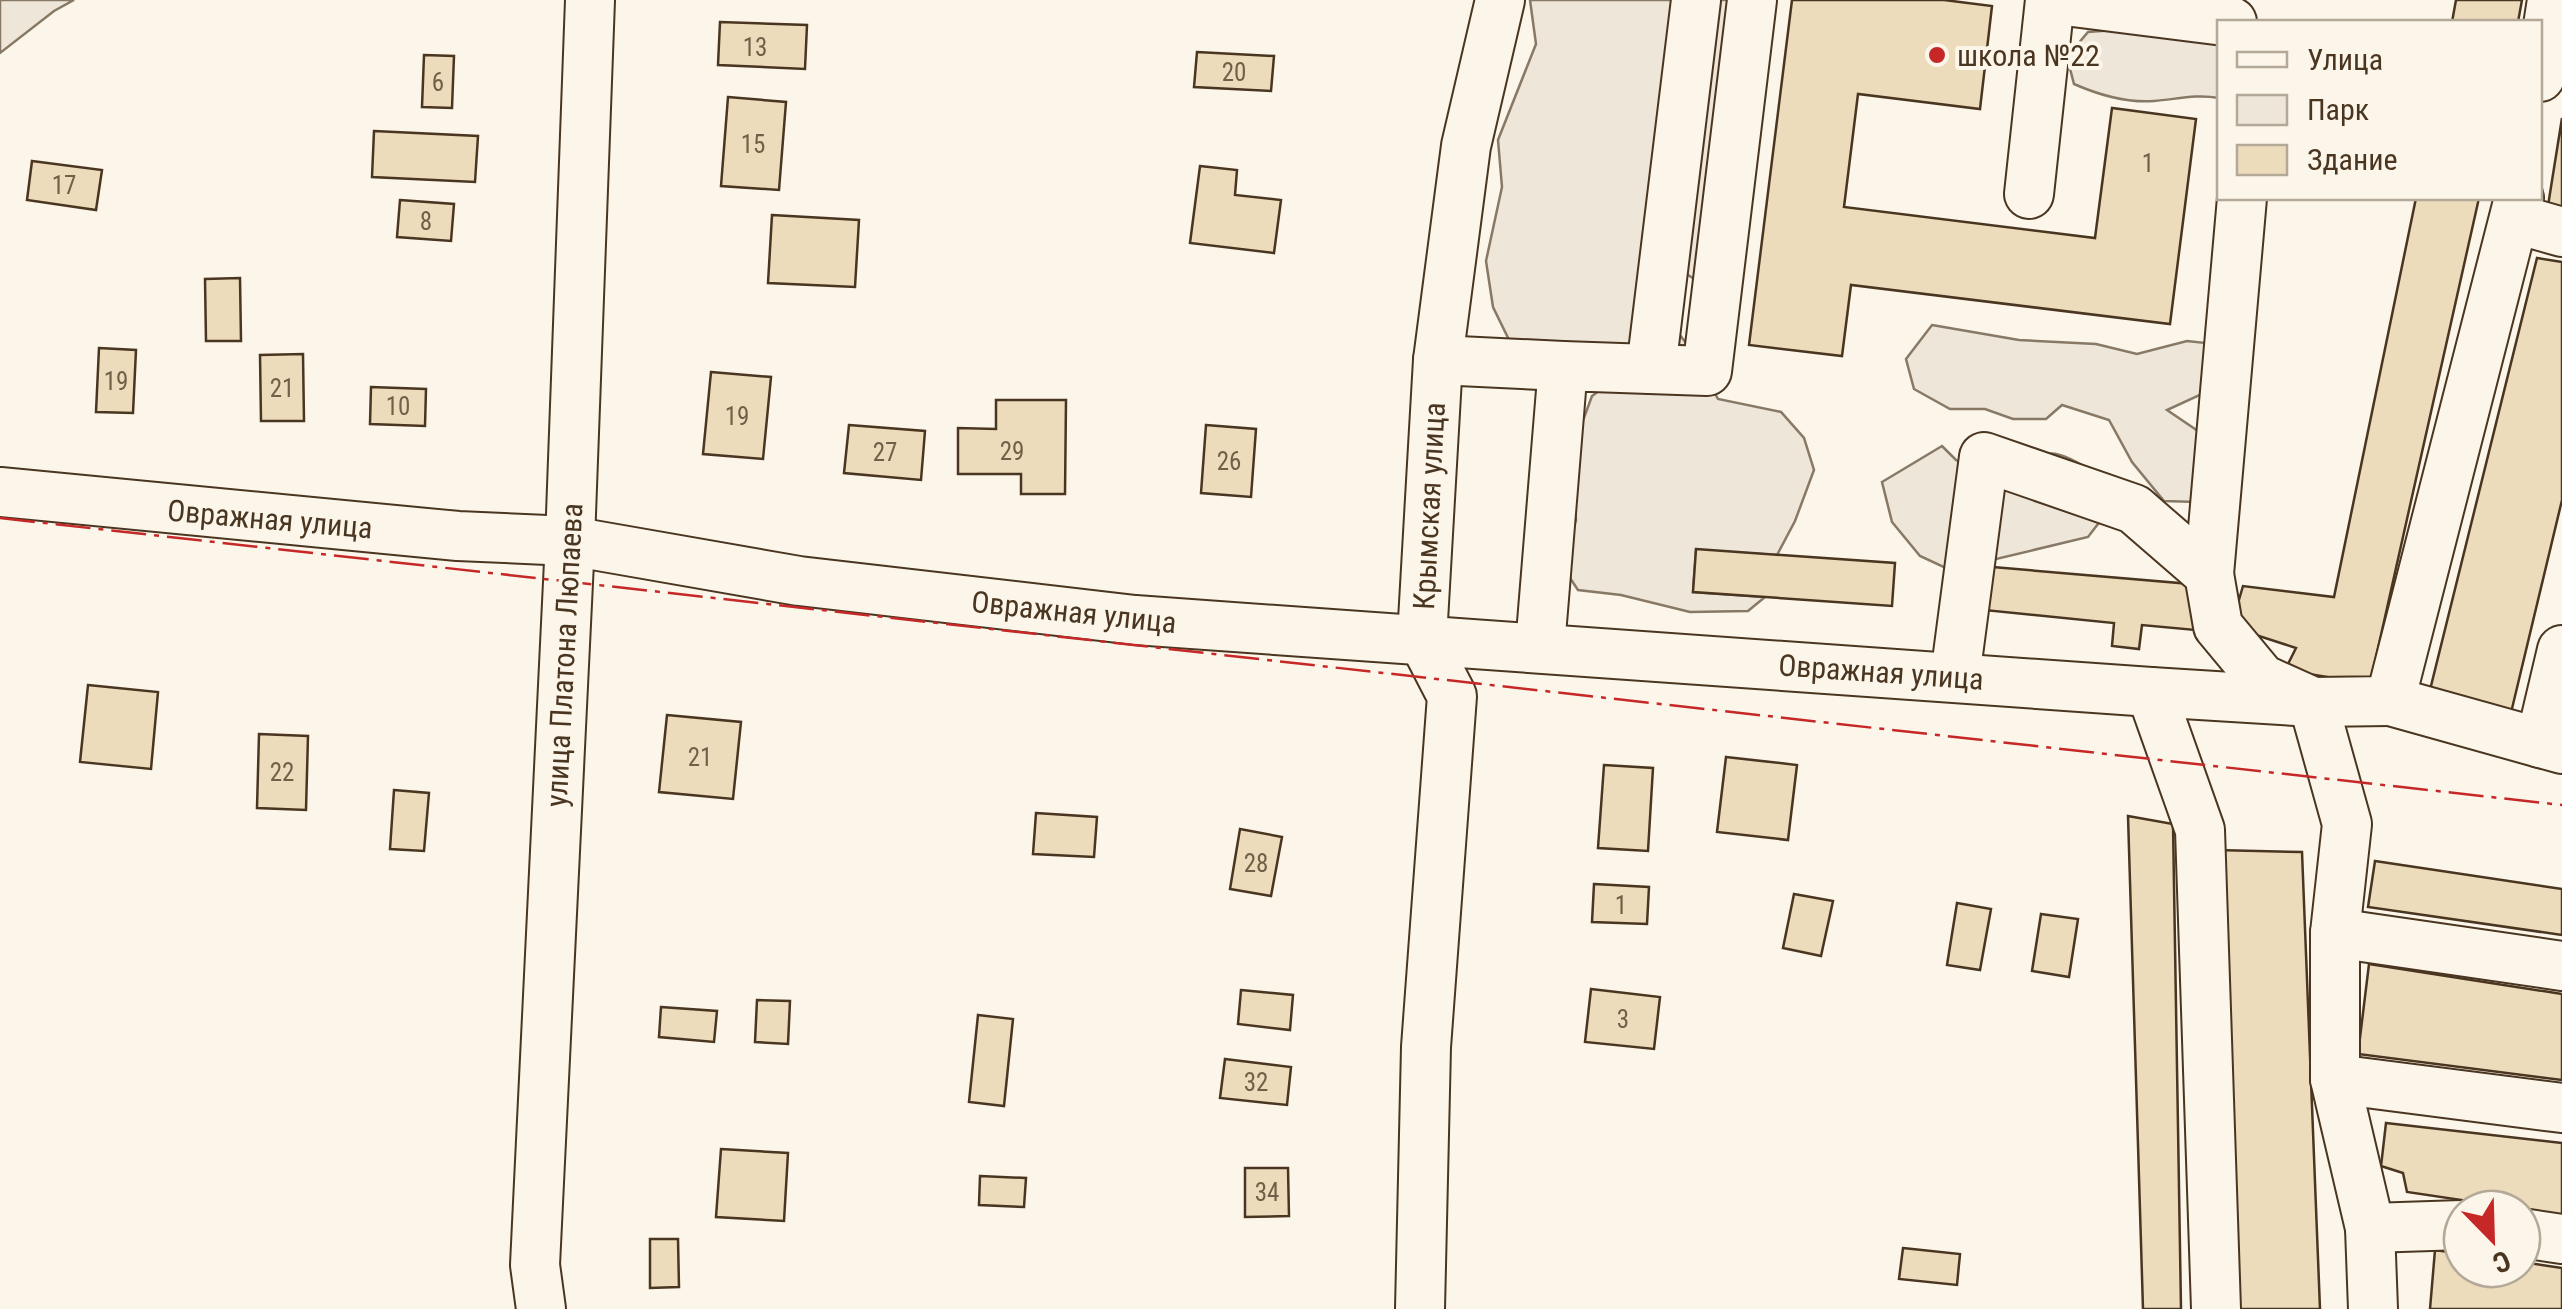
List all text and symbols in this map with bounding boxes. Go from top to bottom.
legend [2217,20,2542,200]
house number: 13 [743,33,767,62]
place label: школа №22 [1957,38,2100,73]
text: Улица [2307,42,2383,77]
marker: школа №22 [1926,44,1948,66]
house number: 20 [1222,58,1246,87]
house number: 6 [432,68,444,97]
text: Парк [2307,92,2369,127]
house number: 15 [741,130,765,159]
text: Здание [2307,142,2398,177]
house number: 1 [2142,149,2154,178]
house number: 17 [52,171,76,200]
house number: 8 [420,207,432,236]
house number: 19 [104,367,128,396]
house number: 21 [270,374,294,403]
house number: 10 [386,392,410,421]
street label: Крымская улица [1406,401,1452,611]
house number: 19 [725,402,749,431]
house number: 29 [1000,437,1024,466]
house number: 27 [873,438,897,467]
house number: 26 [1217,447,1241,476]
street label: Овражная улица [166,493,374,545]
street label: улица Платона Люпаева [539,502,589,808]
street label: Овражная улица [970,584,1178,640]
street label: Овражная улица [1777,647,1985,697]
house number: 21 [688,743,712,772]
house number: 22 [270,758,294,787]
house number: 28 [1244,849,1268,878]
house number: 1 [1615,891,1627,920]
house number: 3 [1617,1005,1629,1034]
house number: 32 [1244,1068,1268,1097]
house number: 34 [1255,1178,1279,1207]
north arrow [2442,1189,2542,1289]
text: С [2488,1243,2515,1280]

